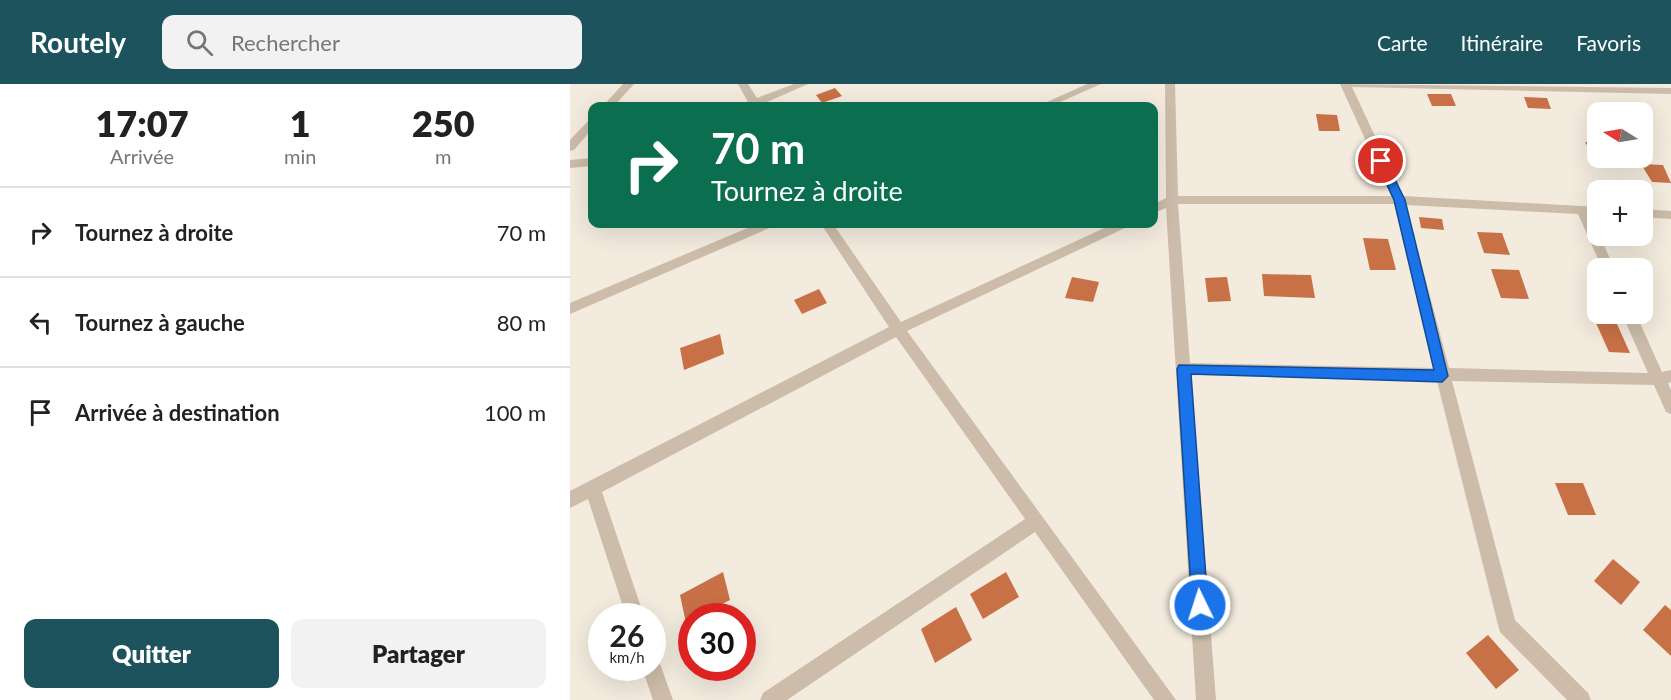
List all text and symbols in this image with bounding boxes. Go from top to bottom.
search box [162,15,582,69]
text: Routely [30,25,126,59]
icon: search [183,26,216,59]
text: Rechercher [231,29,340,56]
text: Carte [1377,30,1428,55]
text: Itinéraire [1461,30,1543,55]
text: Favoris [1576,30,1641,55]
text: 17:07 [95,101,189,145]
text: 1 [290,101,311,145]
text: 250 [412,101,475,145]
north arrow [1587,102,1653,168]
map controls [1587,102,1653,324]
text: 70 m [711,123,805,173]
icon: right [612,126,690,204]
pin [1355,135,1406,186]
text: Arrivée [110,144,174,168]
text: min [284,144,316,168]
text: m [435,144,451,168]
icon: arrive [1364,144,1397,177]
text: Tournez à droite [711,174,903,207]
button: + [1587,180,1653,246]
icon: right [24,216,57,249]
text: Tournez à droite [75,219,233,246]
text: 70 m [497,219,546,246]
button: − [1587,258,1653,324]
icon: left [24,306,57,339]
text: Tournez à gauche [75,309,245,336]
text: 80 m [497,309,546,336]
icon: arrive [24,396,57,429]
text: Arrivée à destination [75,399,280,426]
text: 100 m [484,399,546,426]
position arrow [1168,573,1232,637]
speed limit sign: 30 [678,603,756,681]
text: 26 [610,617,644,653]
button: Quitter [24,619,279,688]
button: Partager [291,619,546,688]
text: km/h [609,648,645,666]

